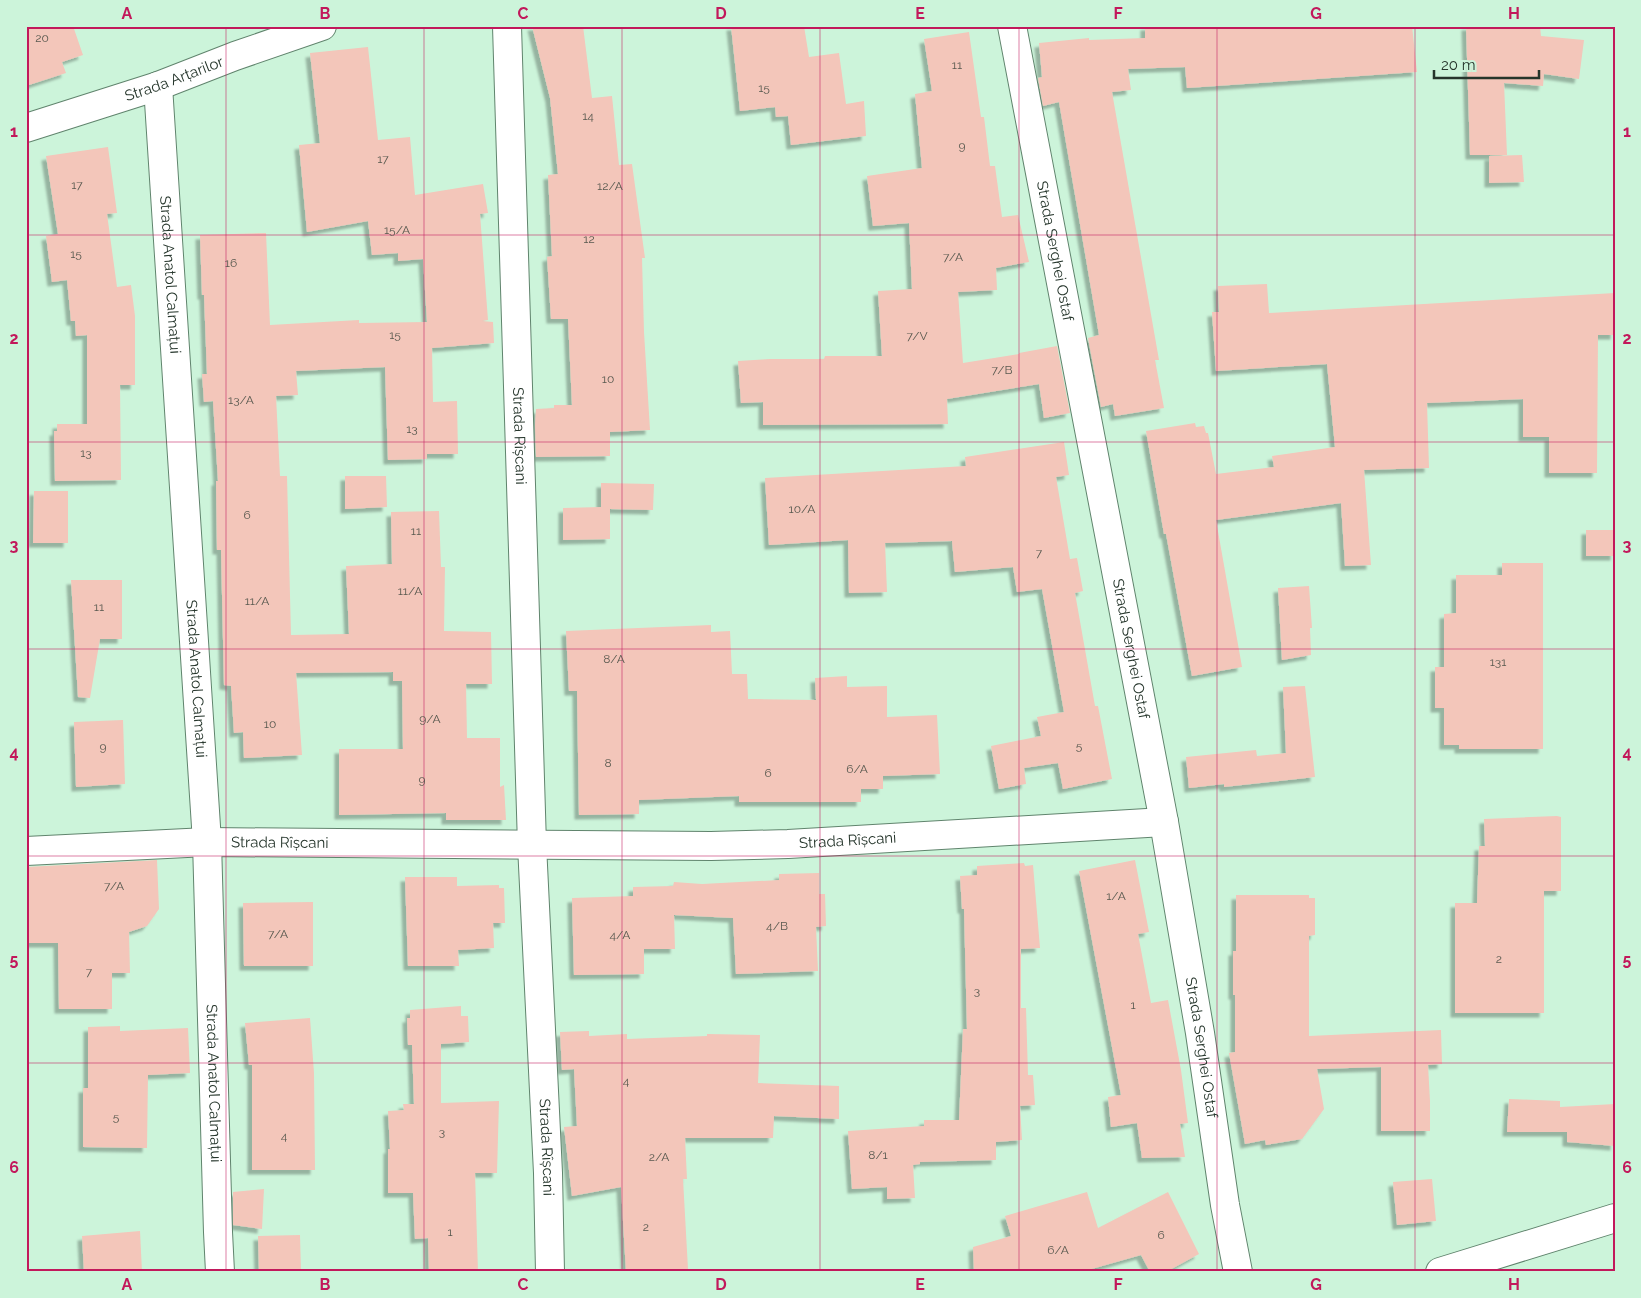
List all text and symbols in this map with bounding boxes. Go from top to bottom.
text: A [122,4,133,23]
text: B [320,4,331,23]
text: C [518,4,529,23]
text: D [715,4,727,23]
text: E [915,4,925,23]
text: F [1113,4,1123,23]
text: G [1310,4,1322,23]
text: H [1508,4,1520,23]
house number: 20 [35,31,49,45]
scale bar [1434,48,1538,80]
street label: Strada Arțarilor [122,52,227,105]
text: 20 m [1441,56,1476,74]
house number: 11 [952,58,962,72]
house number: 15 [758,81,770,95]
house number: 14 [582,109,594,123]
text: 1 [10,122,18,141]
text: 1 [1623,122,1631,141]
house number: 9 [958,139,966,153]
house number: 17 [377,152,389,166]
house number: 17 [71,178,83,192]
house number: 12/A [597,179,623,193]
street label: Strada Serghei Ostaf [1033,179,1077,324]
street label: Strada Anatol Calmațui [156,195,184,354]
house number: 15/A [384,223,410,237]
house number: 12 [583,232,595,246]
house number: 15 [70,247,82,261]
house number: 7/A [943,250,963,264]
house number: 16 [225,256,237,270]
house number: 15 [389,328,401,342]
text: 2 [9,329,19,348]
house number: 7/V [906,329,928,343]
text: 2 [1622,329,1632,348]
house number: 7/B [992,363,1012,377]
house number: 10 [602,372,614,386]
street label: Strada Rîșcani [509,387,530,485]
house number: 13/A [228,393,254,407]
house number: 13 [406,422,418,436]
house number: 13 [80,446,92,460]
house number: 10/A [789,502,815,516]
house number: 6 [243,508,251,522]
house number: 11 [411,524,421,538]
text: 3 [10,536,19,555]
text: 3 [1623,536,1632,555]
house number: 7 [1036,546,1043,560]
street label: Strada Serghei Ostaf [1109,577,1153,721]
house number: 11/A [398,584,422,598]
house number: 11/A [245,594,269,608]
street label: Strada Anatol Calmațui [182,599,211,758]
house number: 11 [94,600,104,614]
house number: 8/A [603,652,625,666]
house number: 131 [1490,655,1506,669]
house number: 9/A [419,712,441,726]
house number: 10 [264,717,276,731]
house number: 5 [1076,739,1083,753]
house number: 9 [99,740,107,754]
text: 4 [9,743,19,762]
text: 4 [1622,743,1632,762]
house number: 8 [604,756,612,770]
house number: 6/A [846,762,868,776]
house number: 6 [764,766,772,780]
house number: 9 [418,773,426,787]
street label: Strada Rîșcani [798,829,897,852]
street label: Strada Rîșcani [231,833,329,852]
house number: 7/A [104,879,124,893]
house number: 1/A [1106,889,1126,903]
house number: 4/B [766,919,788,933]
house number: 7/A [268,927,288,941]
house number: 4/A [610,928,630,942]
text: 5 [10,950,19,969]
text: 5 [1623,950,1632,969]
house number: 2 [1496,952,1502,966]
house number: 7 [86,965,93,979]
street label: Strada Serghei Ostaf [1182,976,1221,1120]
house number: 3 [974,984,980,998]
house number: 1 [1130,998,1136,1012]
street label: Strada Anatol Calmațui [203,1004,225,1163]
house number: 4 [623,1074,630,1088]
street label: Strada Rîșcani [535,1098,557,1196]
house number: 5 [113,1110,120,1124]
house number: 3 [439,1125,445,1139]
house number: 4 [281,1129,288,1143]
house number: 8/1 [868,1148,888,1162]
house number: 2/A [649,1150,669,1164]
text: 6 [9,1158,19,1177]
text: 6 [1622,1158,1632,1177]
house number: 2 [643,1220,649,1234]
house number: 1 [447,1225,453,1239]
house number: 6 [1157,1228,1165,1242]
house number: 6/A [1047,1243,1069,1257]
text: A [122,1275,133,1294]
text: B [320,1275,331,1294]
text: C [518,1275,529,1294]
text: D [715,1275,727,1294]
text: E [915,1275,925,1294]
text: F [1113,1275,1123,1294]
text: G [1310,1275,1322,1294]
text: H [1508,1275,1520,1294]

